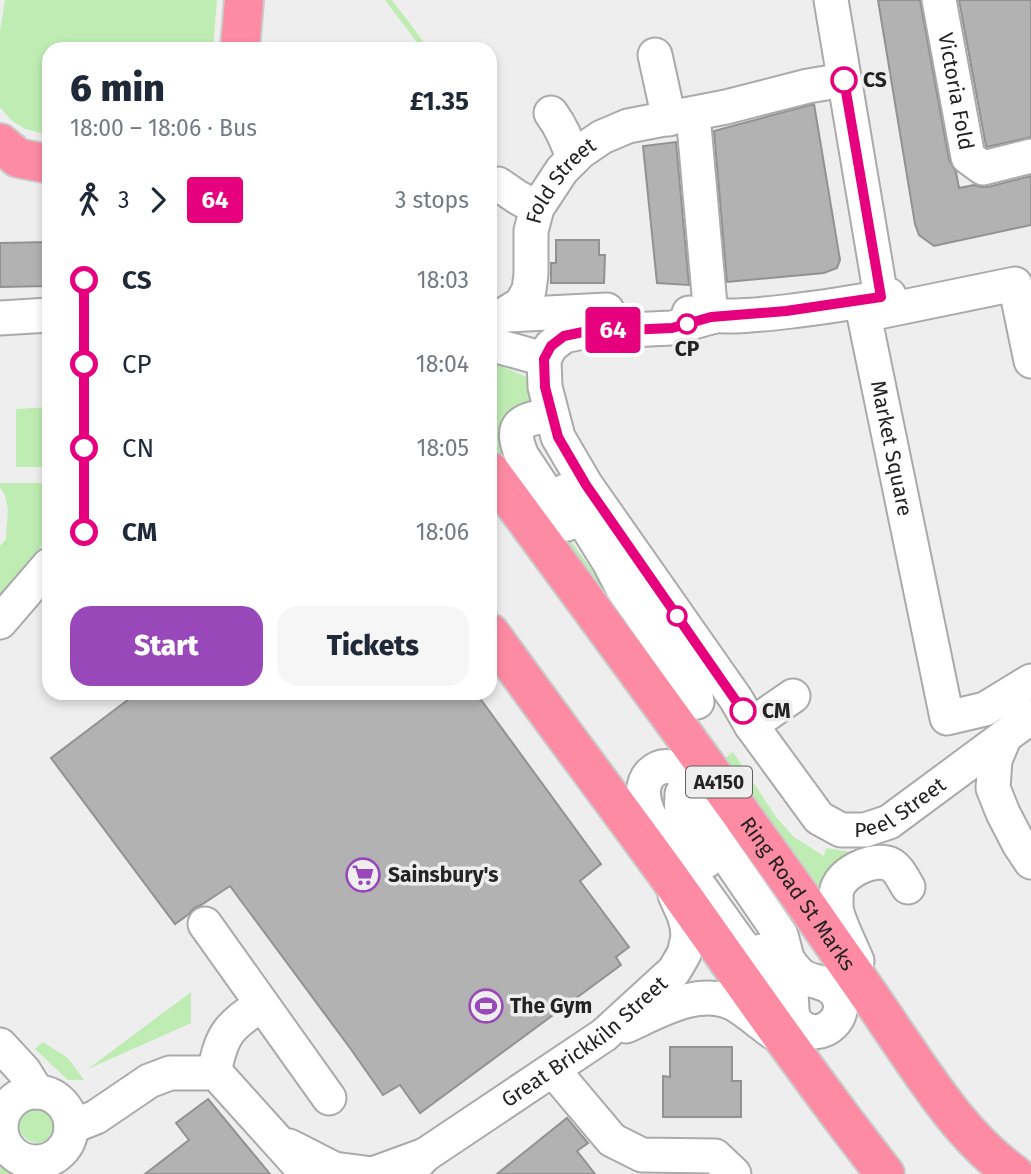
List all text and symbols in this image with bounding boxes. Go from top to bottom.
street label: Victoria Fold [932,31,979,152]
text: 6 min [70,65,165,111]
marker: CS [831,67,857,93]
place label: CS [863,67,887,93]
text: £1.35 [410,86,469,117]
text: 18:00 – 18:06 · Bus [70,114,257,142]
street label: Fold Street [520,132,601,226]
icon: walk [70,181,108,219]
icon: forward [139,181,177,219]
text: 3 [118,186,129,214]
text: 64 [201,186,229,214]
text: 3 stops [395,186,469,214]
text: CS [122,265,152,296]
text: 18:03 [417,266,469,294]
line badge: 64 [582,307,644,353]
marker: CP [677,314,697,334]
text: 64 [599,316,627,344]
place label: CP [675,336,700,362]
text: CP [122,349,152,380]
text: 18:04 [416,350,469,378]
street label: Market Square [865,378,918,518]
text: CN [122,433,154,464]
text: 18:05 [416,434,469,462]
text: CM [122,517,157,548]
text: 18:06 [416,518,469,546]
button: Start [70,606,263,686]
button: Tickets [277,606,469,686]
unlabelled marker [667,606,687,626]
marker: CM [730,698,756,724]
place label: CM [762,698,790,724]
road number: A4150 [686,766,752,797]
street label: Peel Street [854,771,951,843]
street label: Ring Road St Marks [734,812,861,976]
supermarket icon: Sainsbury's [344,856,382,894]
place label: Sainsbury's [388,862,498,888]
street label: Great Brickkiln Street [497,970,673,1113]
sports icon: The Gym [467,987,505,1025]
place label: The Gym [510,993,592,1019]

